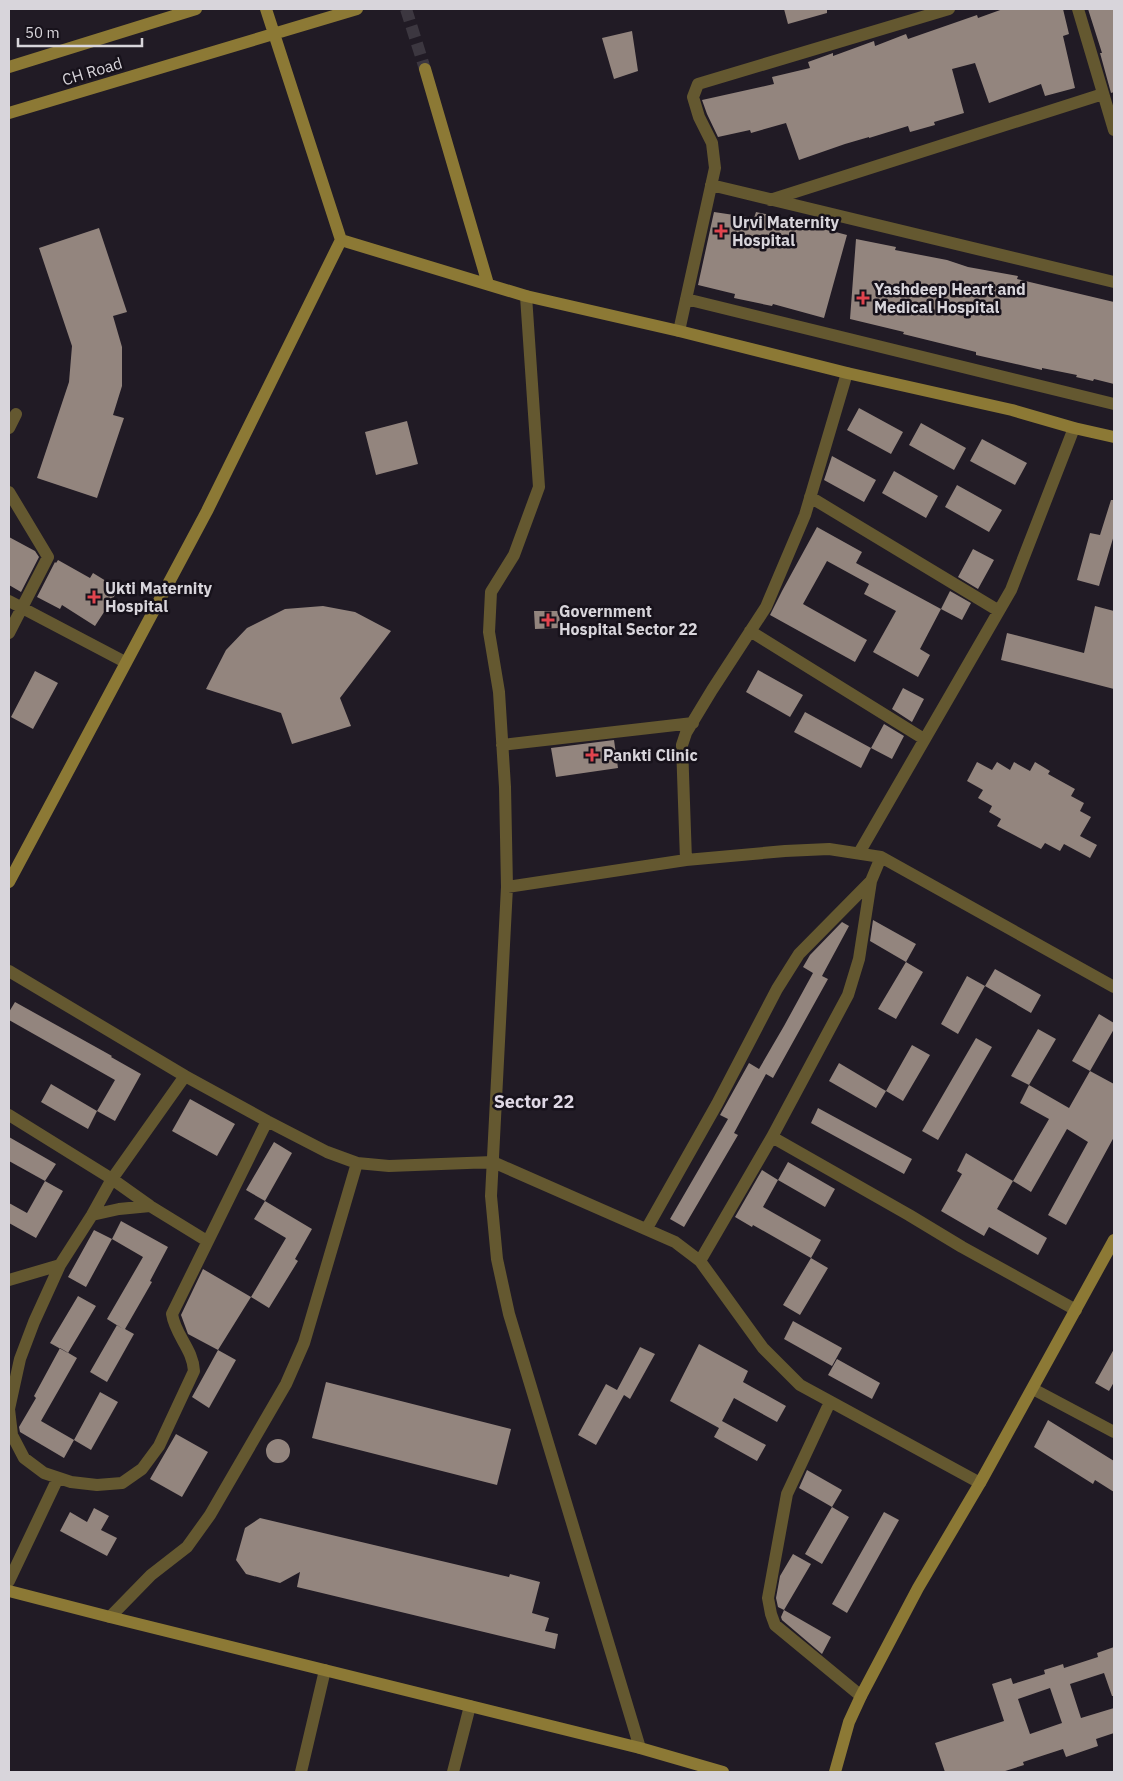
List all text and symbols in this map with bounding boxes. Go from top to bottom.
scale bar [18,15,141,47]
text: 50 m [25,23,60,42]
street label: CH Road [60,52,124,90]
place label: Urvi Maternity Hospital [732,212,840,250]
marker: Urvi Maternity Hospital [714,224,728,238]
place label: Yashdeep Heart and Medical Hospital [874,279,1026,317]
marker: Yashdeep Heart and Medical Hospital [856,291,870,305]
place label: Ukti Maternity Hospital [105,578,213,616]
marker: Ukti Maternity Hospital [87,590,101,604]
place label: Government Hospital Sector 22 [559,601,698,639]
marker: Government Hospital Sector 22 [541,613,555,627]
place label: Pankti Clinic [603,745,698,765]
marker: Pankti Clinic [585,748,599,762]
district label: Sector 22 [494,1090,574,1113]

